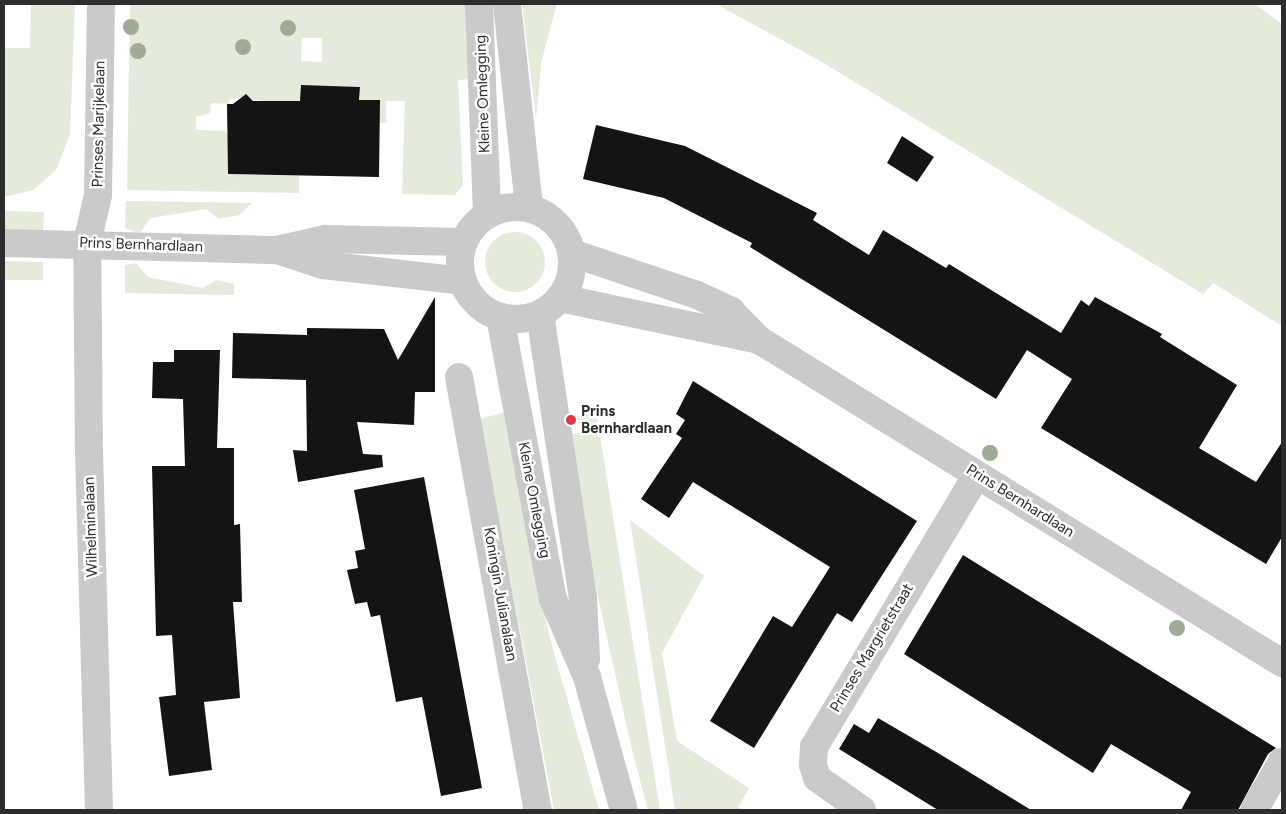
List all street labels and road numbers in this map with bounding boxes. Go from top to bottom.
street label: Kleine Omlegging [472,34,494,154]
street label: Prinses Marijkelaan [89,61,109,187]
street label: Prins Bernhardlaan [79,234,203,256]
street label: Kleine Omlegging [514,440,554,560]
street label: Prins Bernhardlaan [963,461,1077,541]
street label: Wilhelminalaan [80,477,102,577]
street label: Koningin Julianalaan [479,526,521,662]
street label: Prinses Margrietstraat [826,580,918,716]

